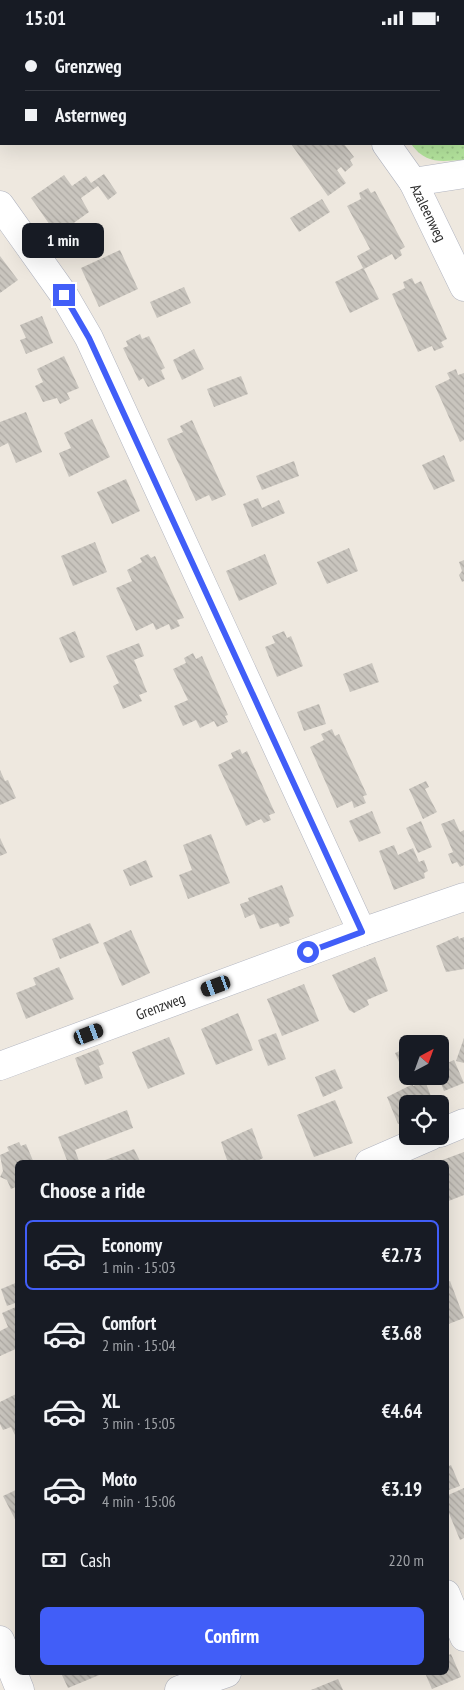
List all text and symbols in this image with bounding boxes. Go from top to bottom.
text: 15:01 [25,6,66,30]
text: Grenzweg [55,54,122,78]
text: Asternweg [55,103,127,127]
street label: Azaleenweg [406,181,451,245]
callout: 1 min [23,223,105,257]
text: 1 min [47,230,79,250]
route end [53,284,75,306]
route start [297,941,319,963]
car [199,974,232,998]
street label: Grenzweg [133,988,187,1024]
car [72,1022,105,1046]
north arrow [399,1035,449,1085]
map controls [399,1035,449,1145]
button: locate [399,1095,449,1145]
text: Choose a ride [40,1176,145,1204]
icon: car [42,1233,87,1278]
text: Economy [102,1233,162,1257]
text: €2.73 [382,1243,422,1267]
text: 1 min · 15:03 [102,1257,176,1277]
icon: car [42,1311,87,1356]
text: Comfort [102,1311,156,1335]
text: €3.68 [382,1321,422,1345]
text: 2 min · 15:04 [102,1335,176,1355]
icon: car [42,1389,87,1434]
text: XL [102,1389,120,1413]
text: €4.64 [382,1399,422,1423]
text: 3 min · 15:05 [102,1413,176,1433]
icon: car [42,1467,87,1512]
text: Moto [102,1467,137,1491]
text: €3.19 [382,1477,422,1501]
text: 4 min · 15:06 [102,1491,176,1511]
icon: cash [40,1546,68,1574]
text: Cash [80,1548,111,1572]
text: 220 m [389,1550,424,1570]
button: Confirm [40,1607,424,1665]

